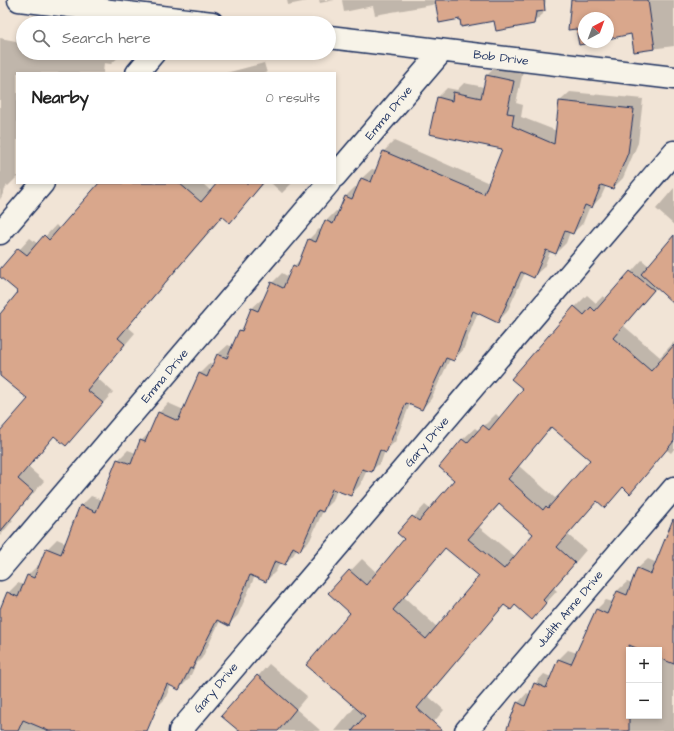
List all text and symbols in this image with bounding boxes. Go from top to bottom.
north arrow [578,12,614,48]
search box [16,16,336,60]
icon: search [30,27,52,49]
text: Search here [62,28,151,49]
street label: Bob Drive [472,46,530,70]
street label: Emma Drive [361,82,417,144]
text: Nearby [32,86,89,110]
text: 0 results [265,89,320,107]
street label: Emma Drive [137,345,193,407]
street label: Gary Drive [401,413,454,472]
street label: Judith Anne Drive [533,566,608,651]
map controls [626,647,662,719]
button: + [626,647,662,683]
street label: Gary Drive [190,659,243,718]
button: − [626,683,662,719]

